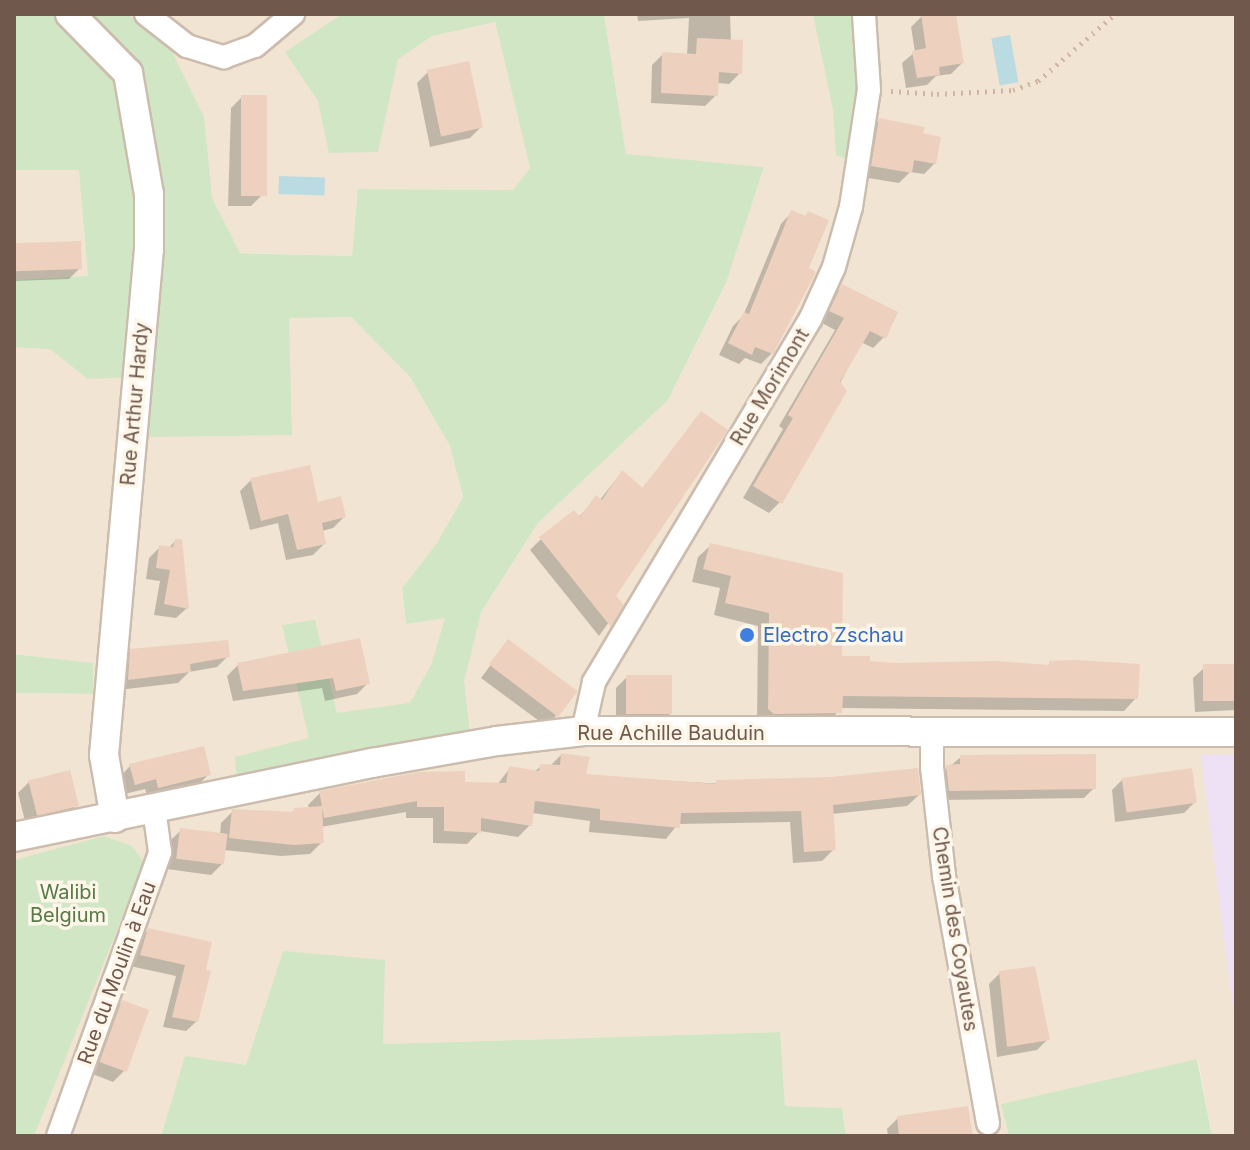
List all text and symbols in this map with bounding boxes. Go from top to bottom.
street label: Rue Arthur Hardy [116,321,154,487]
street label: Rue Morimont [726,324,814,450]
place label: Electro Zschau [763,623,904,647]
marker: Electro Zschau [738,626,756,644]
street label: Rue Achille Bauduin [577,721,765,745]
street label: Chemin des Coyautes [927,825,983,1033]
street label: Rue du Moulin à Eau [73,878,161,1068]
park label: Walibi Belgium [30,880,106,927]

